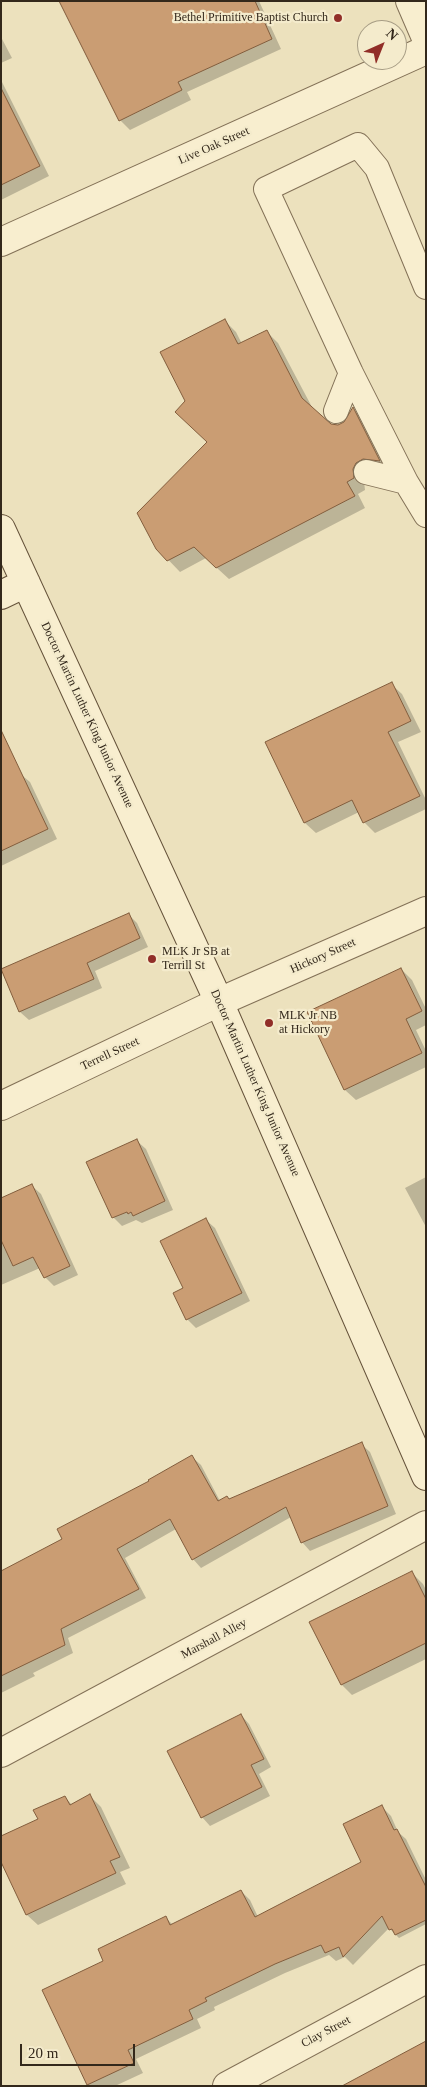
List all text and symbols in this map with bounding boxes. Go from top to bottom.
place label: Bethel Primitive Baptist Church [174,11,328,25]
marker: Bethel Primitive Baptist Church [332,12,344,24]
north arrow [357,20,407,70]
text: N [383,26,401,43]
street label: Live Oak Street [176,124,252,168]
street label: Doctor Martin Luther King Junior Avenue [37,620,137,810]
street label: Hickory Street [288,935,358,977]
place label: MLK Jr SB at Terrill St [162,945,230,973]
marker: MLK Jr SB at Terrill St [146,953,158,965]
street label: Doctor Martin Luther King Junior Avenue [207,987,303,1179]
place label: MLK Jr NB at Hickory [279,1009,337,1037]
marker: MLK Jr NB at Hickory [263,1017,275,1029]
street label: Terrell Street [79,1034,141,1074]
street label: Marshall Alley [179,1616,249,1662]
street label: Clay Street [299,2013,353,2051]
scale bar [22,2034,138,2066]
text: 20 m [28,2045,58,2061]

